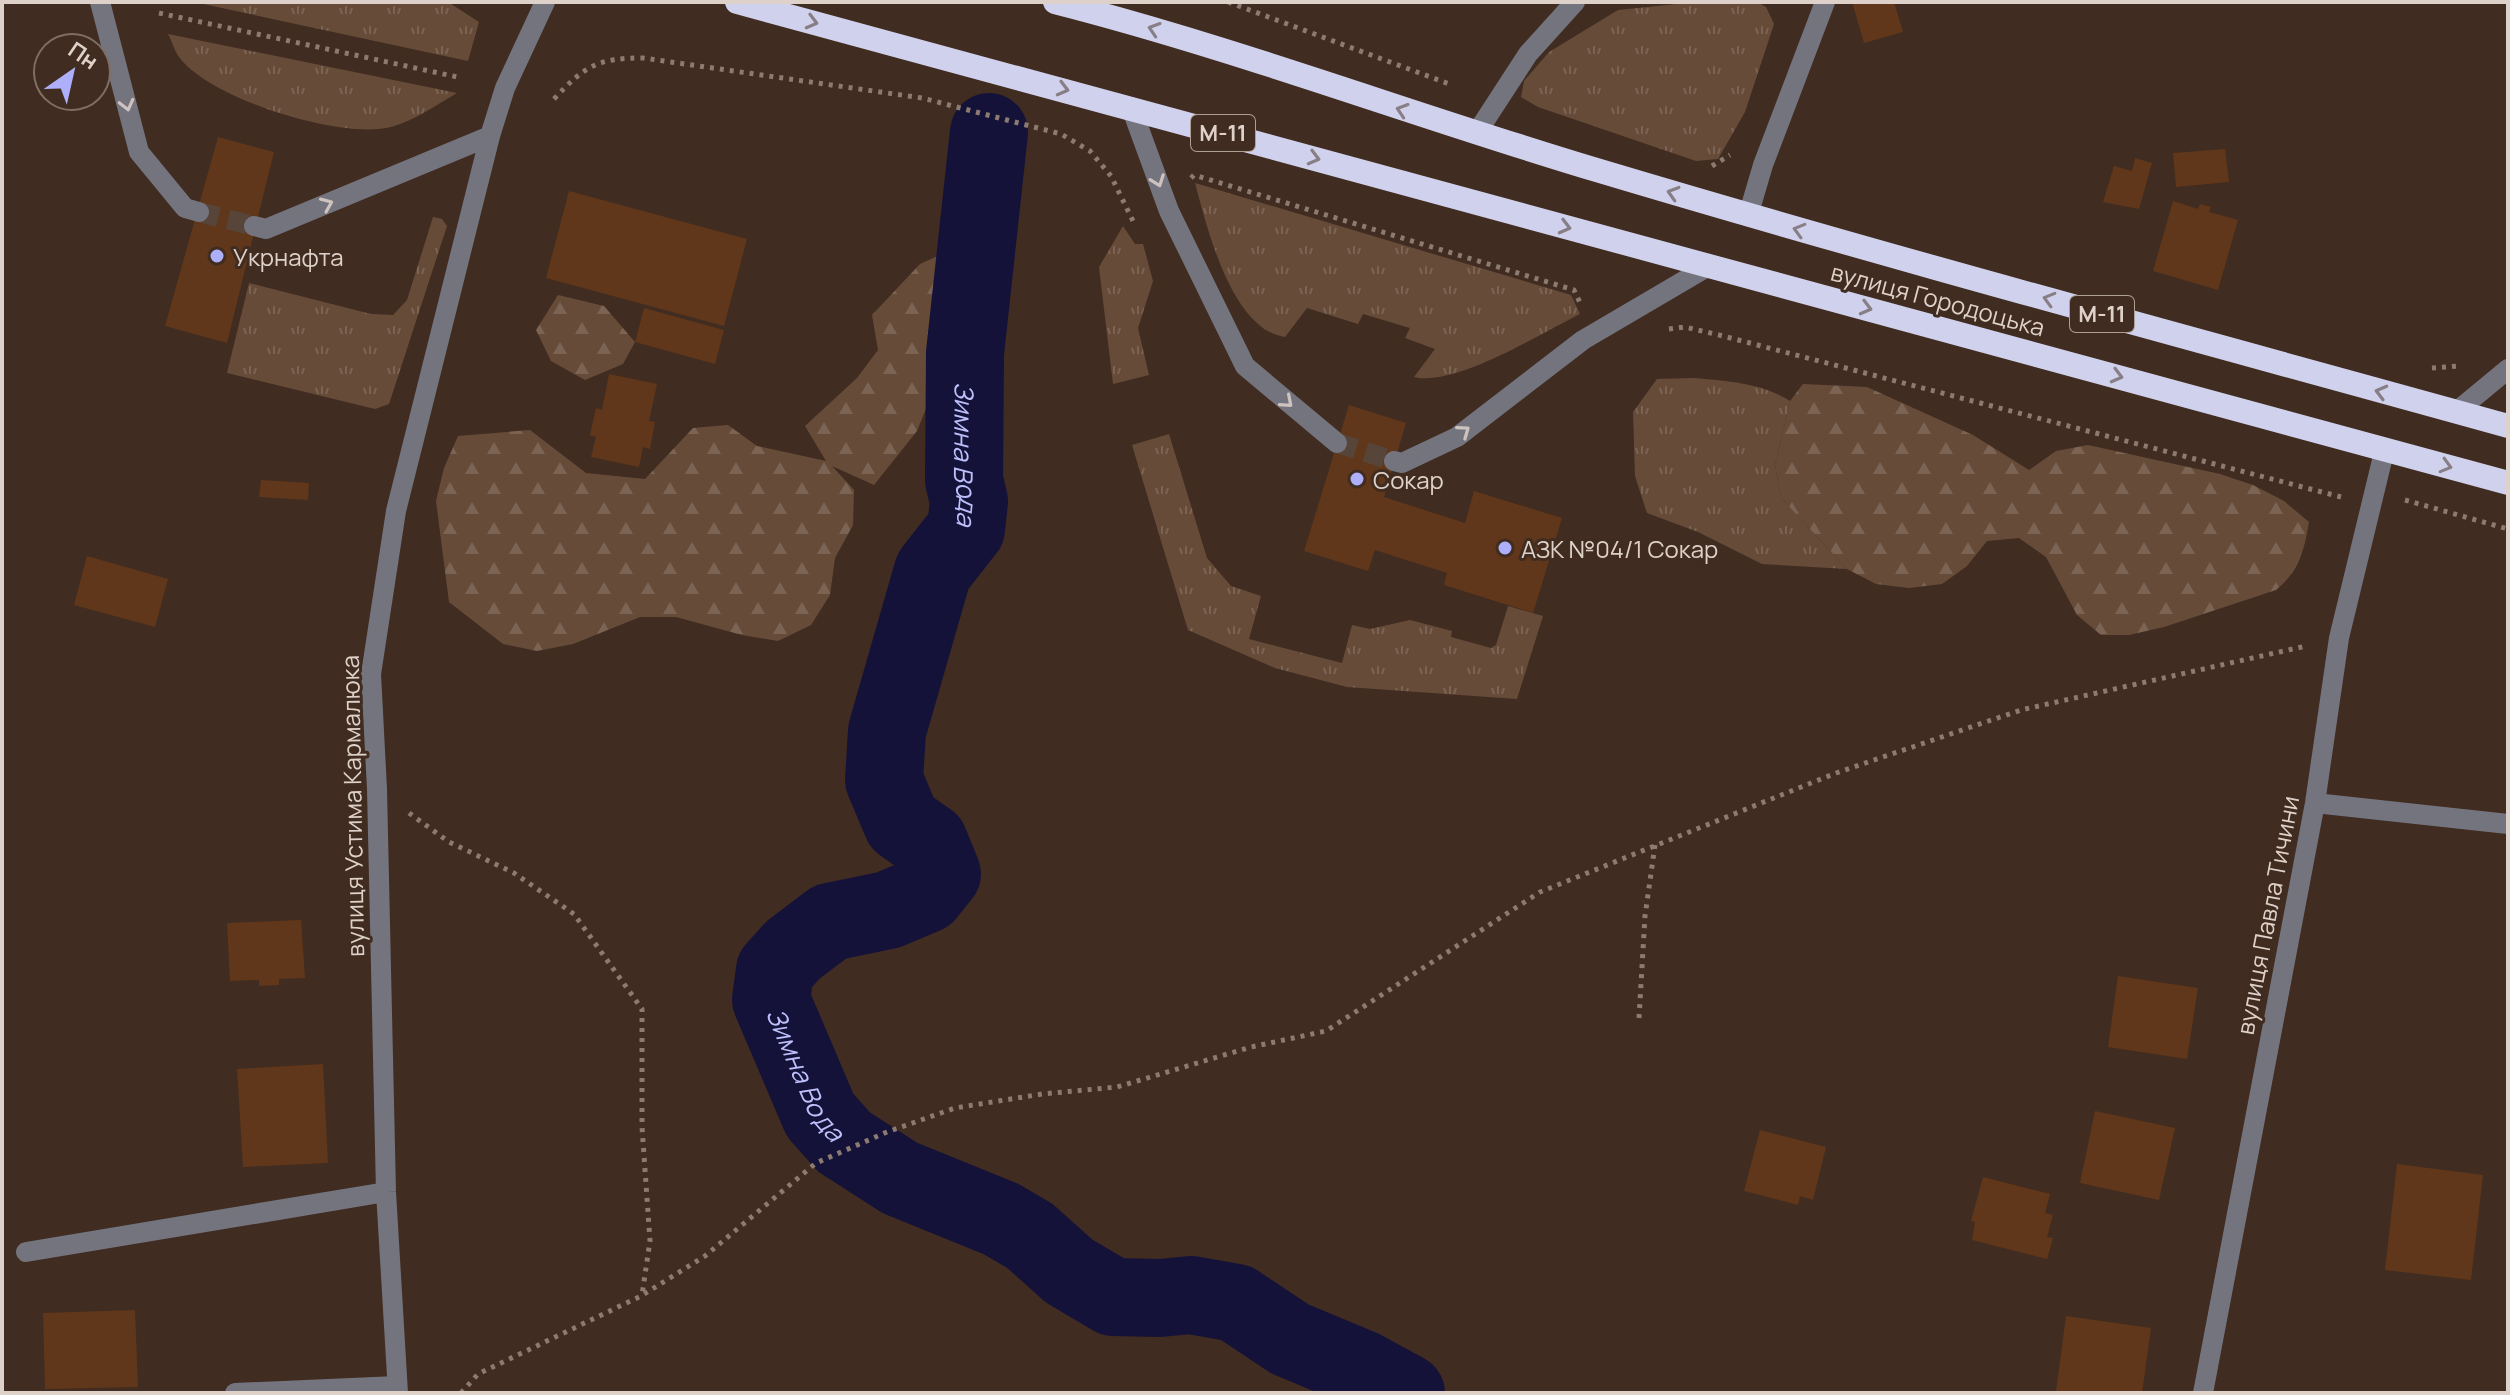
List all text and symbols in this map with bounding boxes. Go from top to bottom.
one-way arrow [805,13,819,30]
one-way arrow [1148,23,1162,39]
north arrow [32,32,112,112]
text: Пн [63,35,104,76]
one-way arrow [1056,80,1070,97]
one-way arrow [117,97,134,111]
one-way arrow [1395,103,1409,119]
road number: М-11 [1191,115,1255,151]
one-way arrow [1307,148,1321,165]
one-way arrow [1148,173,1165,187]
one-way arrow [1667,186,1681,202]
one-way arrow [319,197,333,213]
one-way arrow [1557,217,1571,234]
one-way arrow [1792,222,1806,239]
place label: Укрнафта [233,240,344,273]
marker: Укрнафта [208,247,226,265]
street label: вулиця Городоцька [1827,255,2049,343]
one-way arrow [2043,292,2057,309]
road number: М-11 [2070,296,2134,332]
one-way arrow [1858,299,1872,316]
one-way arrow [2109,367,2123,383]
water label: Зимна Вода [946,382,987,530]
one-way arrow [2374,384,2388,401]
one-way arrow [1277,392,1292,407]
one-way arrow [1456,426,1470,441]
one-way arrow [2439,457,2453,473]
place label: Сокар [1373,463,1444,496]
marker: Сокар [1348,470,1366,488]
place label: АЗК №04/1 Сокар [1521,532,1718,565]
marker: АЗК №04/1 Сокар [1496,539,1514,557]
street label: вулиця Устима Кармалюка [333,655,371,957]
street label: вулиця Павла Тичини [2228,793,2306,1037]
water label: Зимна Вода [758,1002,854,1150]

